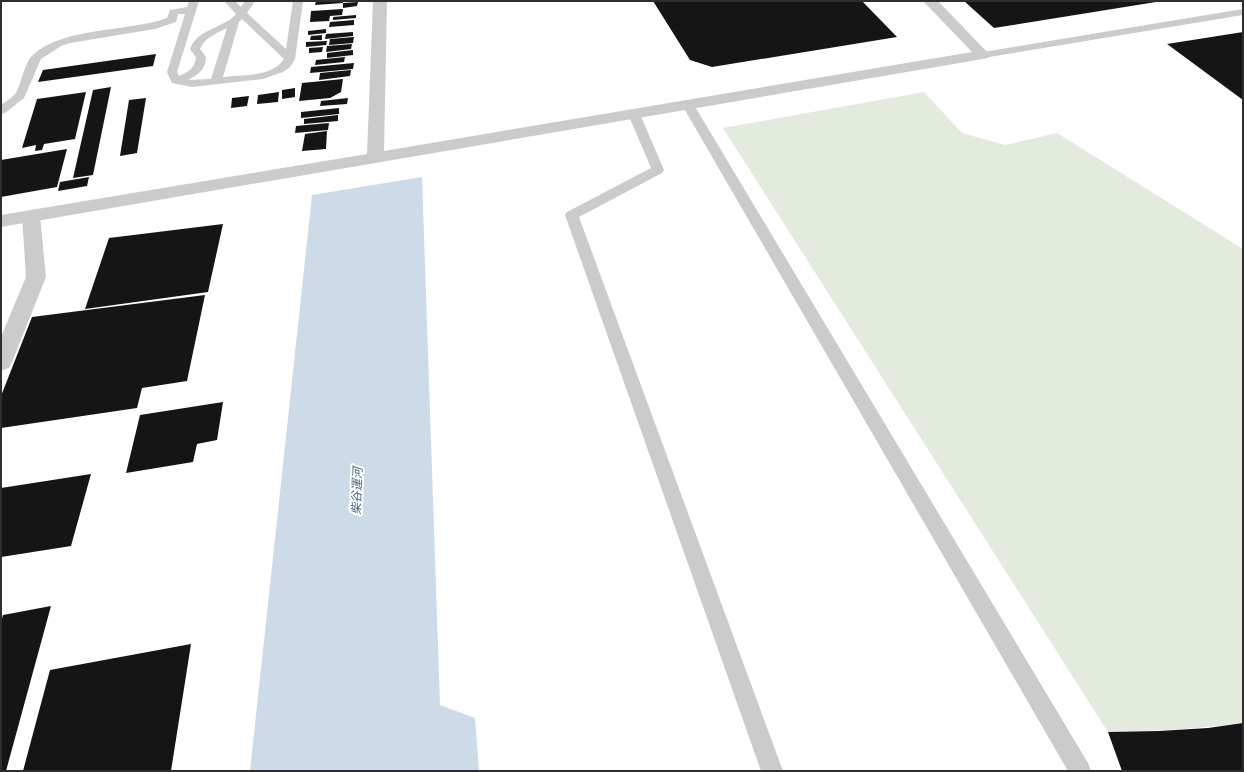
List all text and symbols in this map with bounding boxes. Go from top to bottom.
water label: 柴谷運河 [349,465,365,515]

